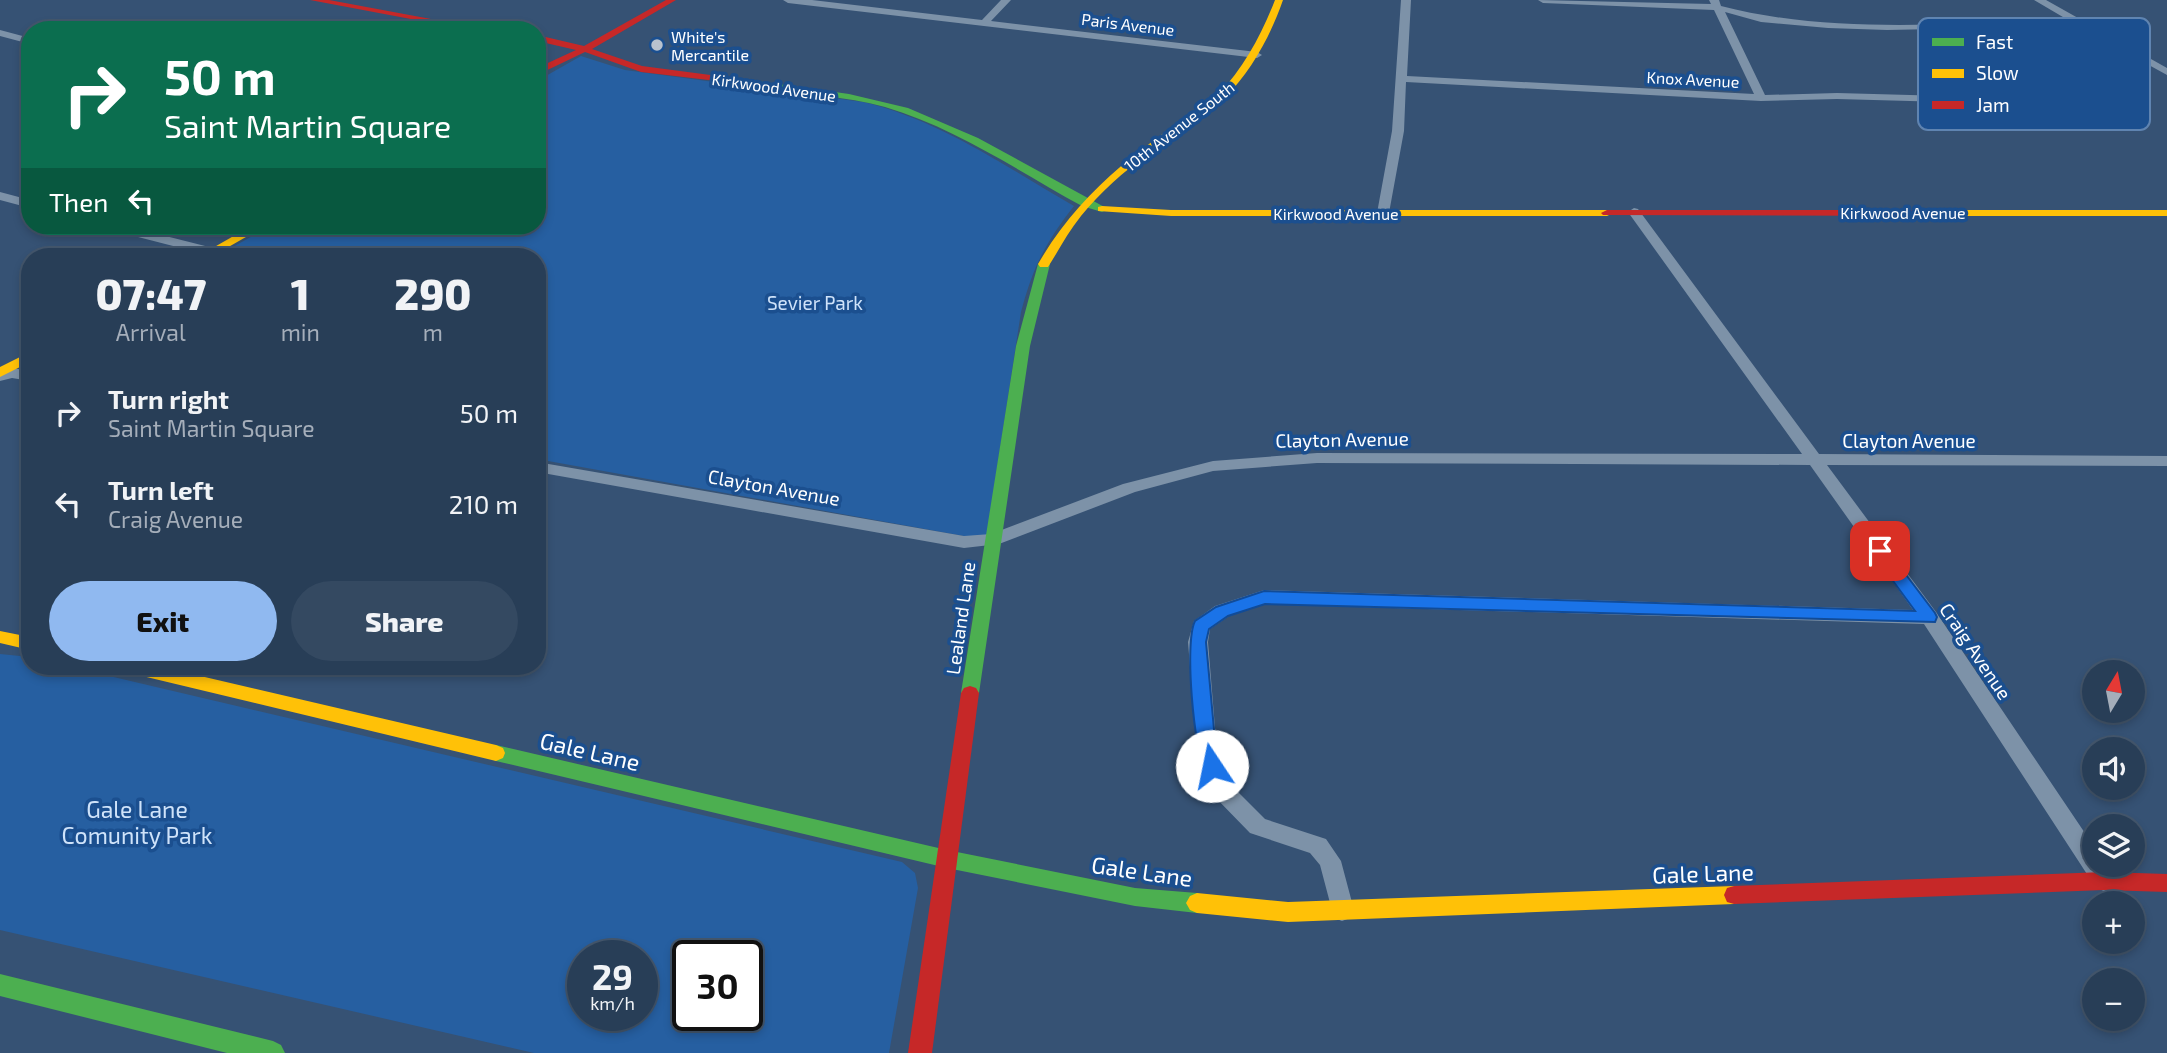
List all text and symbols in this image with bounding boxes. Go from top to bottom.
street label: Paris Avenue [1080,9,1176,39]
legend [1918,18,2150,130]
place label: White's Mercantile [671,27,749,64]
text: Fast [1976,30,2013,53]
marker: White's Mercantile [649,37,665,53]
text: 50 m [164,46,276,105]
icon: right [49,49,140,140]
text: Slow [1976,61,2019,84]
street label: Knox Avenue [1646,67,1740,91]
street label: Kirkwood Avenue [711,69,837,105]
street label: 10th Avenue South [1120,77,1238,175]
text: Jam [1976,93,2010,116]
text: Saint Martin Square [164,106,451,144]
icon: left [122,182,160,220]
text: Then [49,186,108,217]
street label: Kirkwood Avenue [1840,203,1966,222]
street label: Kirkwood Avenue [1273,204,1399,223]
text: 07:47 [95,268,206,318]
text: 1 [291,268,310,318]
text: 290 [394,268,472,318]
park label: Sevier Park [767,291,863,314]
text: Arrival [116,318,186,346]
text: min [281,318,320,346]
text: m [423,318,443,346]
text: Turn right [108,383,229,414]
icon: right [49,394,87,432]
text: 50 m [460,397,518,428]
text: Saint Martin Square [108,414,315,442]
street label: Clayton Avenue [1275,426,1409,452]
street label: Clayton Avenue [1842,429,1976,452]
street label: Clayton Avenue [706,464,842,510]
text: Turn left [108,474,214,505]
icon: left [49,485,87,523]
text: 210 m [449,488,518,519]
text: Craig Avenue [108,505,243,533]
pin [1850,521,1910,581]
icon: arrive [1861,532,1899,570]
street label: Lealand Lane [941,560,979,676]
button: Exit [49,581,277,661]
button: Share [291,581,518,661]
street label: Craig Avenue [1935,598,2017,704]
north arrow [2082,660,2146,723]
map controls [2082,660,2145,1031]
street label: Gale Lane [537,726,643,776]
position arrow [1175,729,1249,803]
button: sound [2082,737,2145,800]
park label: Gale Lane Comunity Park [61,795,213,849]
button: layers [2082,814,2145,877]
street label: Gale Lane [1090,850,1194,892]
street label: Gale Lane [1652,857,1754,889]
button: + [2082,891,2145,954]
speed limit sign: 30 [672,940,763,1031]
text: 29 [592,955,633,997]
button: − [2082,968,2145,1031]
text: km/h [590,992,635,1014]

